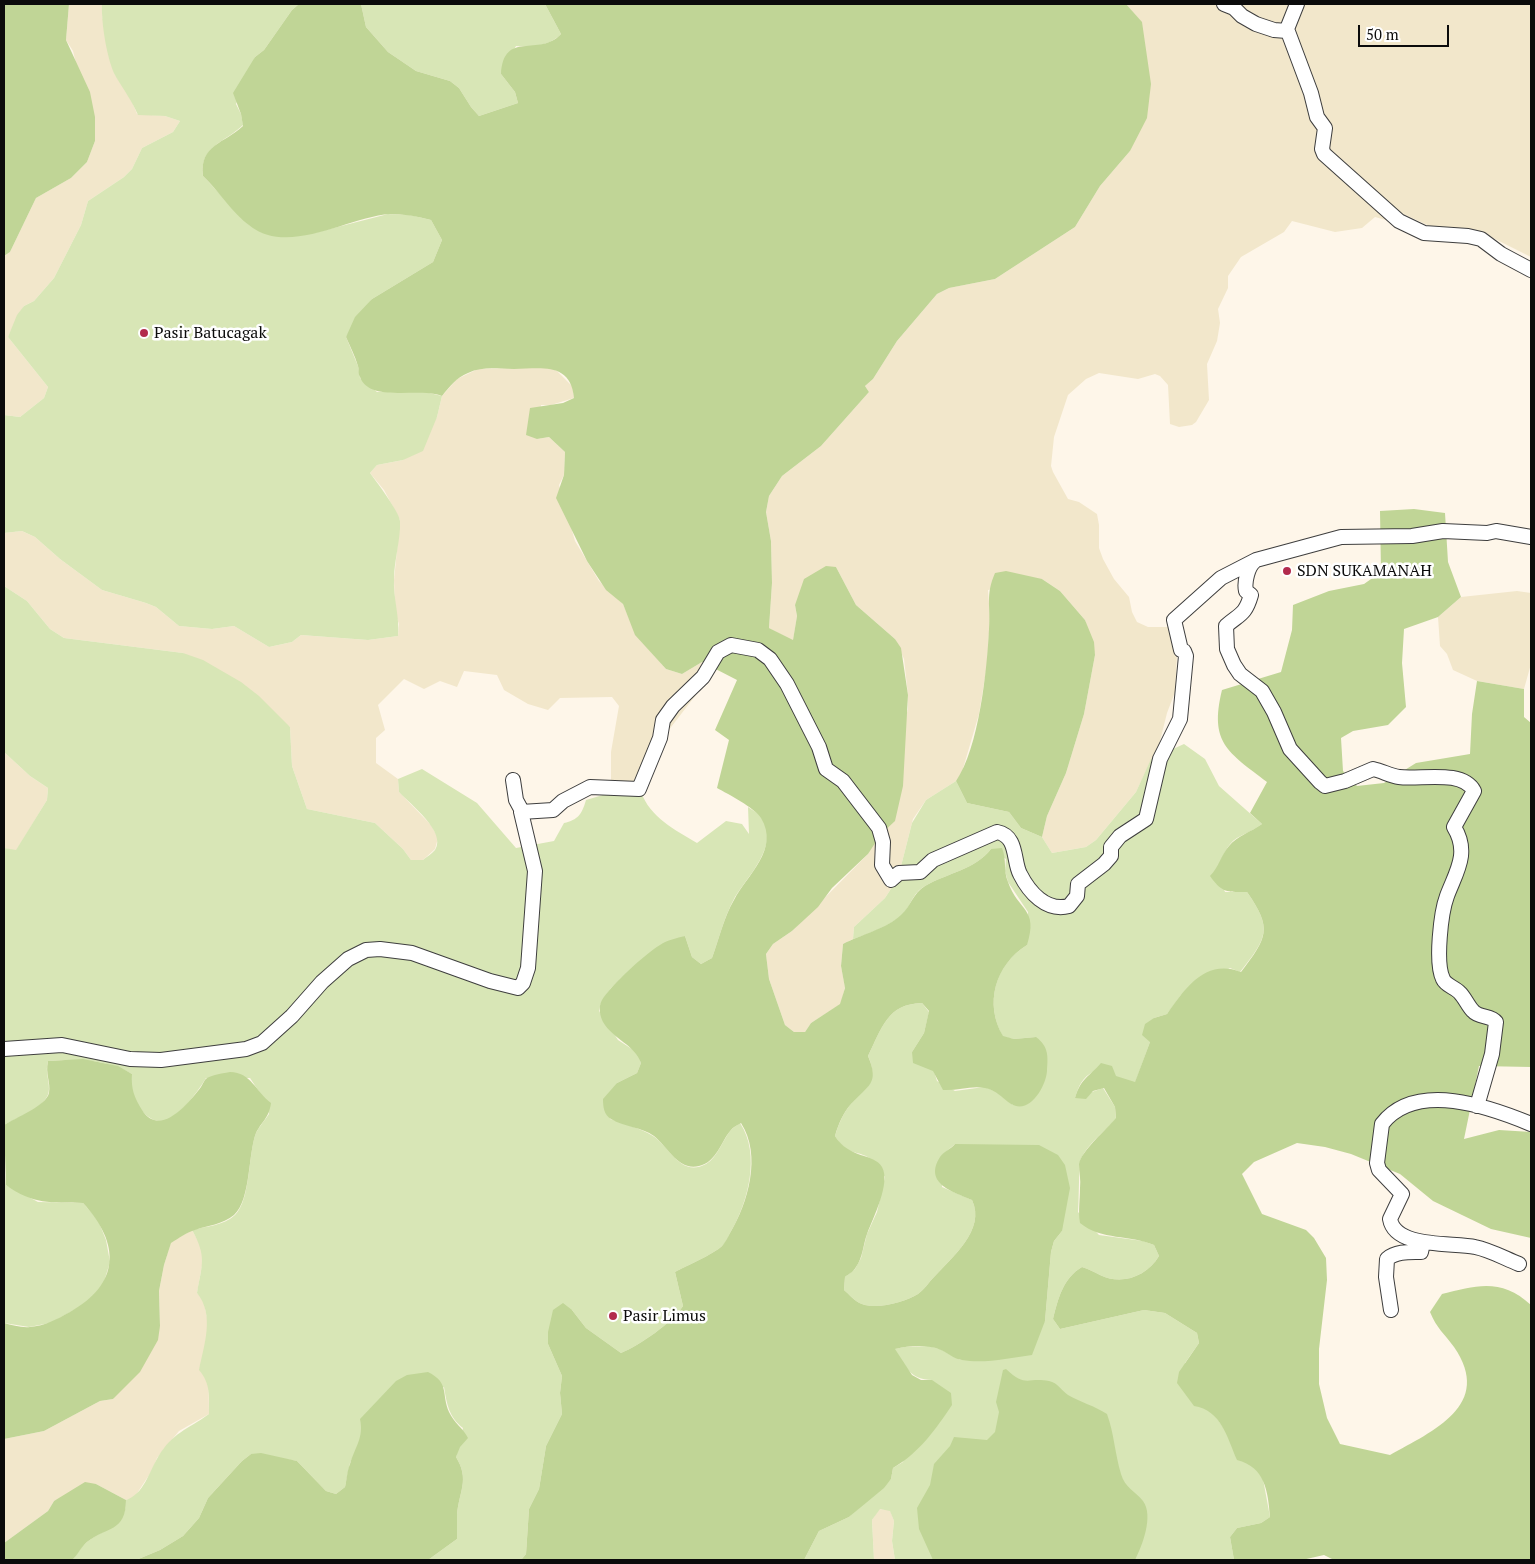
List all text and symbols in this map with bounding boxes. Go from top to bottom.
scale bar [1360,15,1451,47]
text: 50 m [1366,24,1399,44]
place label: Pasir Batucagak [154,323,267,343]
marker: Pasir Batucagak [138,327,150,339]
place label: SDN SUKAMANAH [1297,561,1432,581]
marker: SDN SUKAMANAH [1281,565,1293,577]
place label: Pasir Limus [623,1306,706,1326]
marker: Pasir Limus [607,1310,619,1322]

